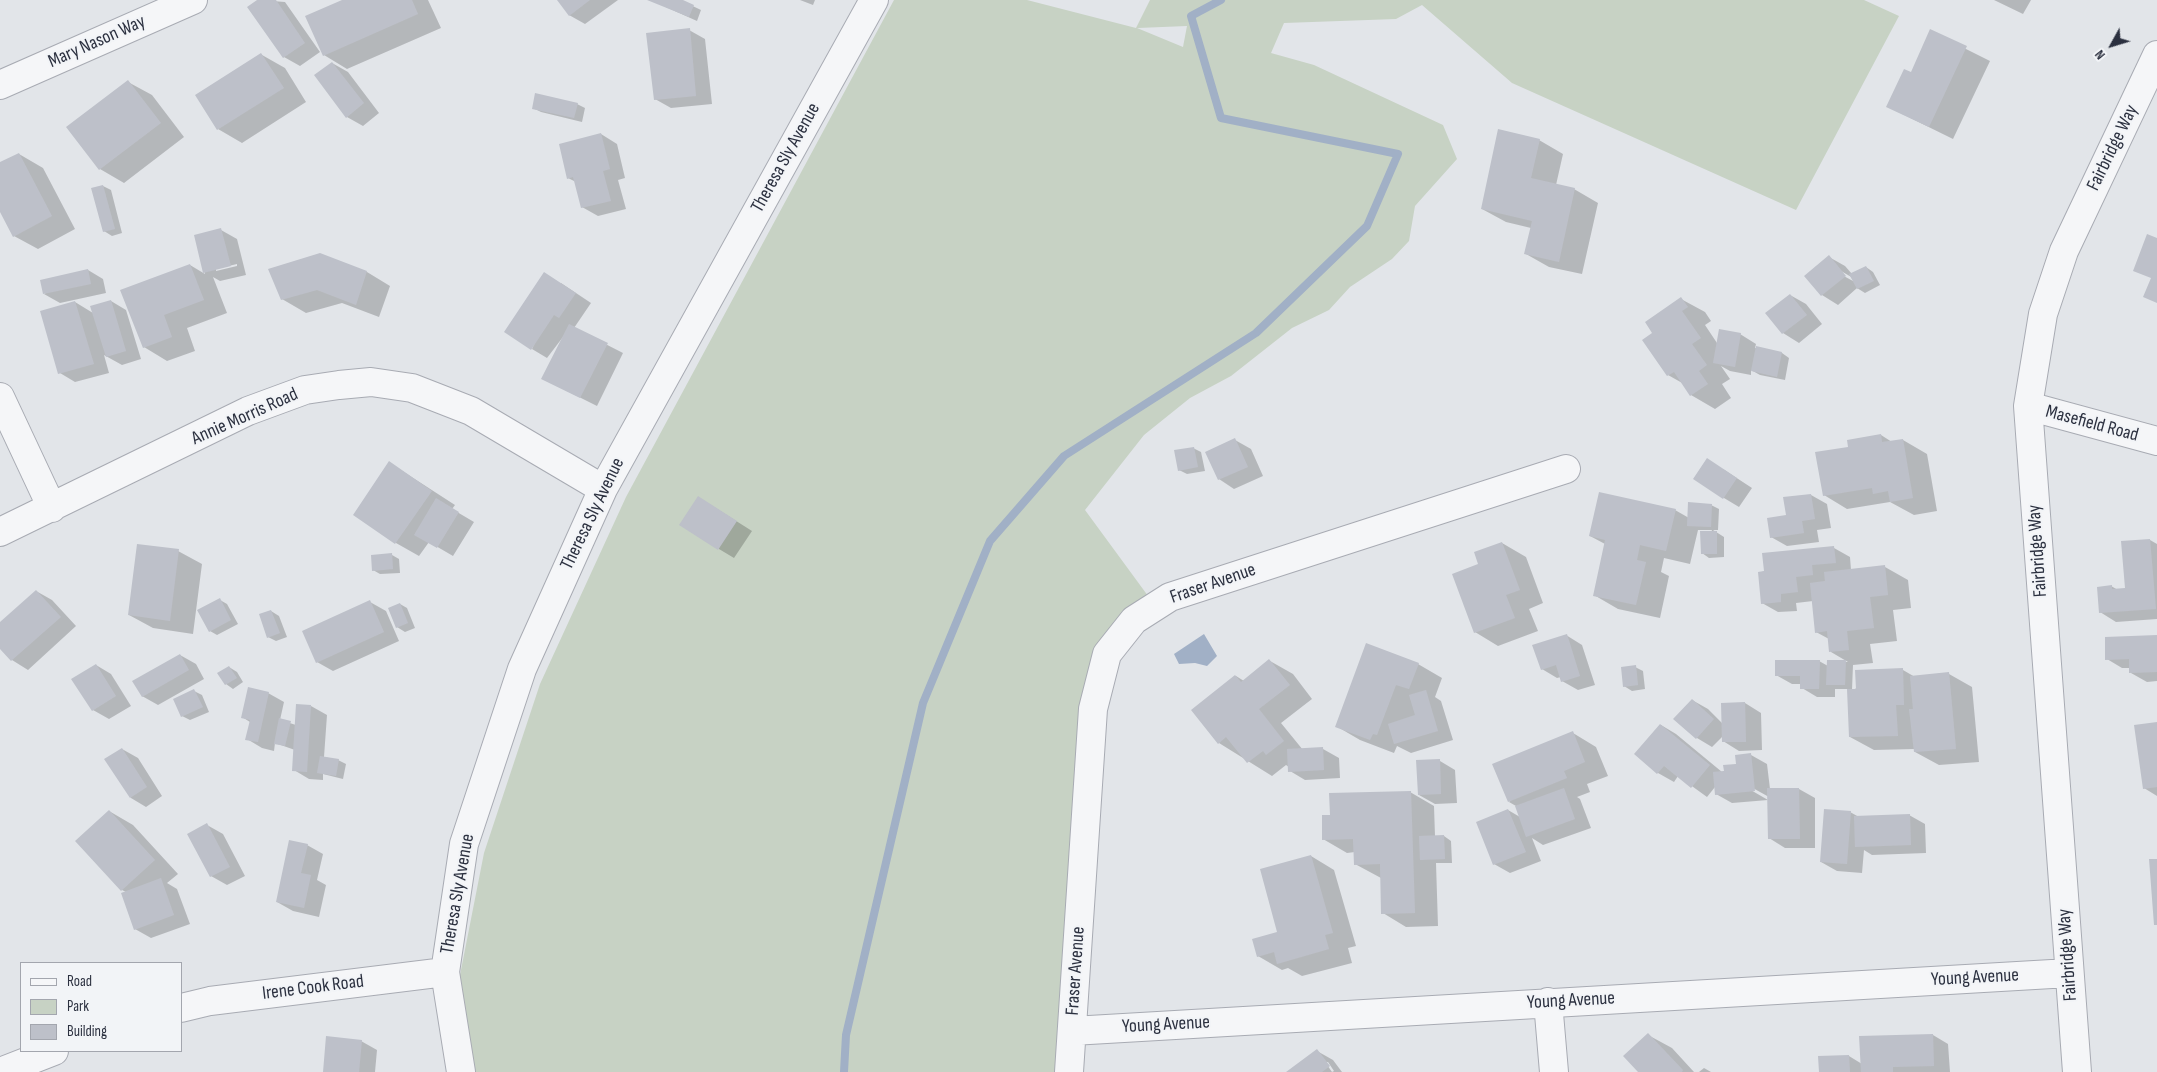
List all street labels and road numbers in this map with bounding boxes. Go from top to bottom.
street label: Mary Nason Way [45,10,149,74]
street label: Theresa Sly Avenue [747,99,825,217]
street label: Fairbridge Way [2082,101,2144,195]
street label: Annie Morris Road [188,383,302,451]
street label: Masefield Road [2043,401,2141,447]
street label: Theresa Sly Avenue [556,454,630,574]
street label: Fairbridge Way [2023,504,2053,598]
street label: Fraser Avenue [1167,559,1259,609]
street label: Theresa Sly Avenue [436,832,480,956]
street label: Fairbridge Way [2053,908,2083,1002]
street label: Fraser Avenue [1062,926,1090,1016]
street label: Young Avenue [1930,964,2020,992]
street label: Irene Cook Road [261,970,365,1006]
street label: Young Avenue [1526,987,1616,1015]
street label: Young Avenue [1121,1011,1211,1039]

